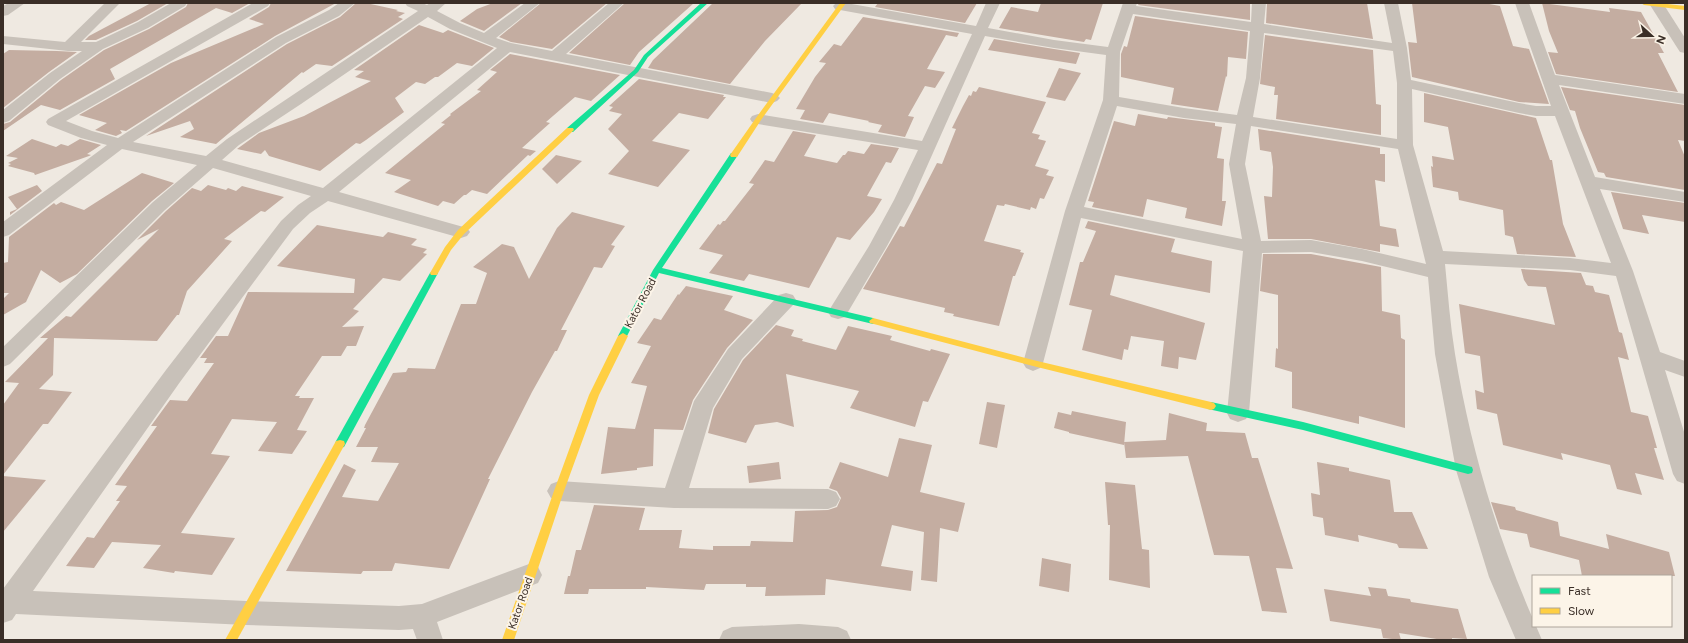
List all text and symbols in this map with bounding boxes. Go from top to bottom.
north arrow [1632,16,1672,56]
text: N [1653,33,1668,46]
street label: Kator Road [622,276,659,330]
street label: Kator Road [505,575,535,631]
legend [1532,575,1672,627]
text: Fast [1568,584,1591,598]
text: Slow [1568,604,1595,618]

